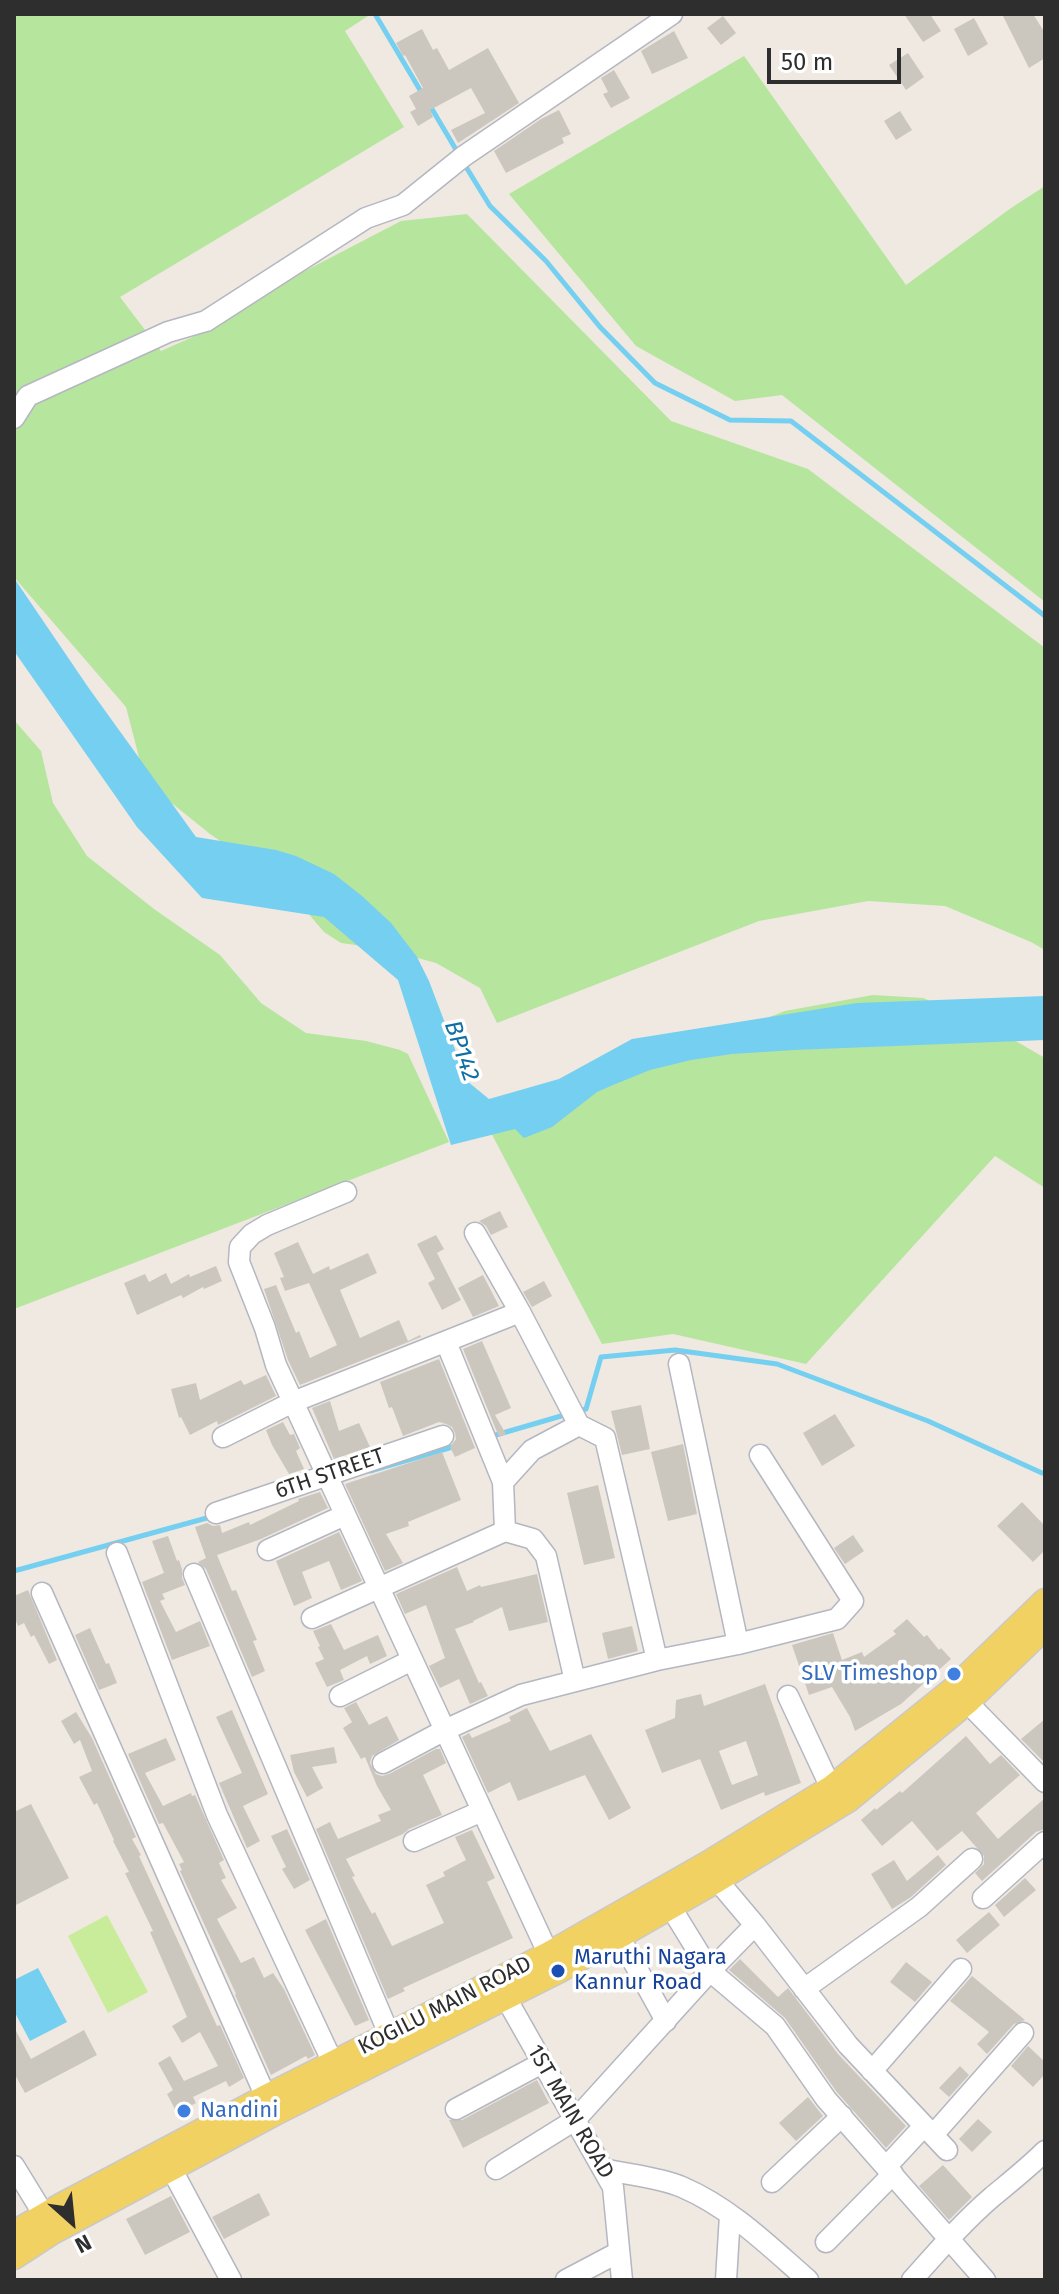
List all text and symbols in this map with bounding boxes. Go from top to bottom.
scale bar [771,32,905,82]
text: 50 m [781,48,833,76]
water label: BP142 [437,1017,485,1085]
street label: 6TH STREET [272,1443,388,1505]
place label: SLV Timeshop [801,1661,938,1687]
marker: SLV Timeshop [945,1665,963,1683]
place label: Maruthi Nagara Kannur Road [574,1945,727,1996]
street label: KOGILU MAIN ROAD [354,1951,536,2061]
marker: Maruthi Nagara Kannur Road [549,1962,567,1980]
street label: 1ST MAIN ROAD [521,2040,619,2184]
place label: Nandini [200,2098,278,2124]
marker: Nandini [175,2102,193,2120]
north arrow [32,2182,112,2262]
text: N [70,2228,96,2259]

